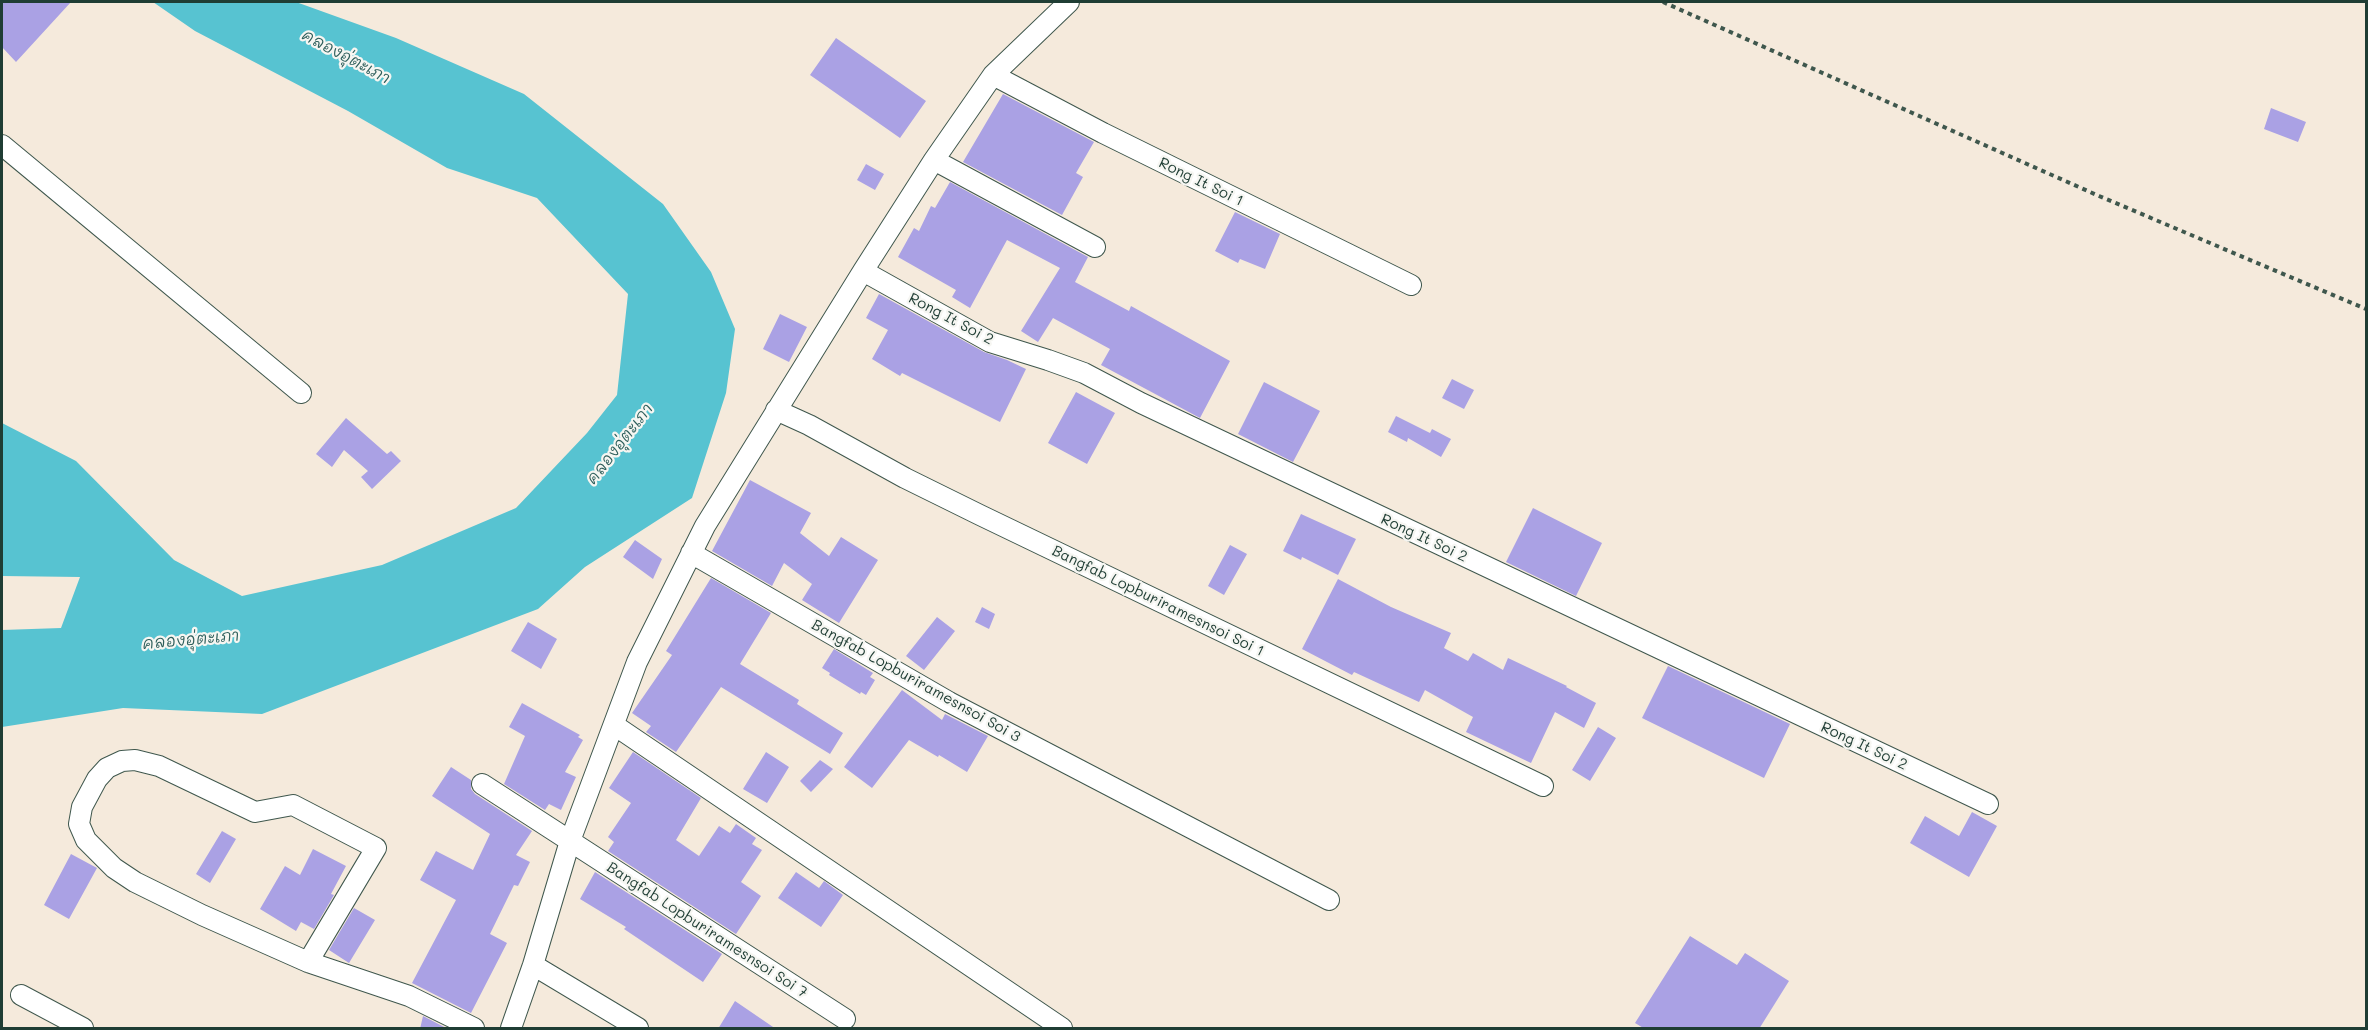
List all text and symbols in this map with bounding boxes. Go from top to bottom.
water label: คลองอุ่ตะเภา [299,26,393,88]
street label: Rong It Soi 1 [1156,154,1246,210]
street label: Rong It Soi 2 [906,289,996,349]
water label: คลองอุ่ตะเภา [583,400,657,488]
street label: Rong It Soi 2 [1378,510,1470,566]
street label: Bangfab Lopburiramesnsoi Soi 1 [1049,542,1267,660]
street label: Bangfab Lopburiramesnsoi Soi 3 [808,616,1024,746]
water label: คลองอุ่ตะเภา [142,626,240,654]
street label: Rong It Soi 2 [1818,718,1910,774]
street label: Bangfab Lopburiramesnsoi Soi 7 [603,858,811,1002]

